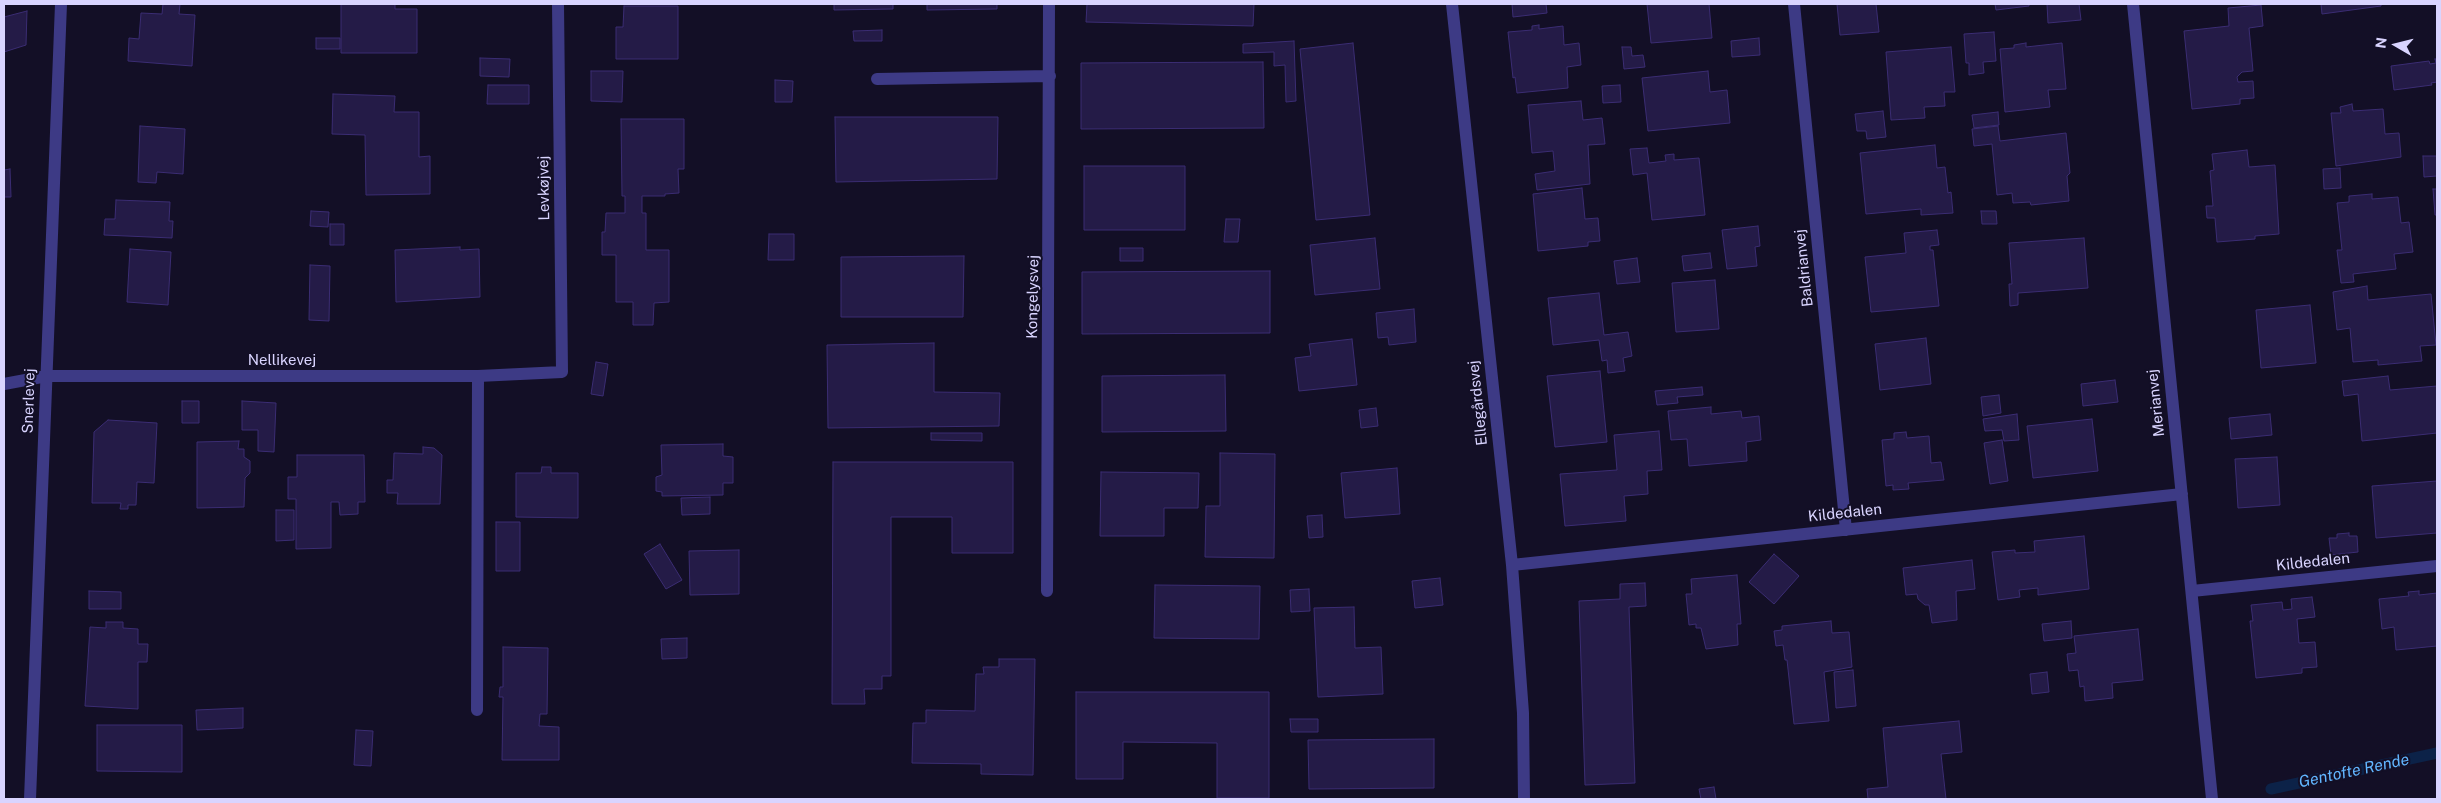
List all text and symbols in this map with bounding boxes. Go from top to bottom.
north arrow [2371,20,2421,70]
text: N [2372,36,2390,49]
street label: Levkøjvej [534,155,554,221]
street label: Baldrianvej [1791,228,1817,308]
street label: Kongelysvej [1023,255,1043,339]
street label: Nellikevej [248,351,316,369]
street label: Ellegårdsvej [1465,360,1491,446]
street label: Snerlevej [19,368,39,434]
street label: Merianvej [2144,368,2168,438]
street label: Kildedalen [1807,500,1883,526]
street label: Kildedalen [2275,549,2351,575]
water label: Gentofte Rende [2297,750,2411,792]

